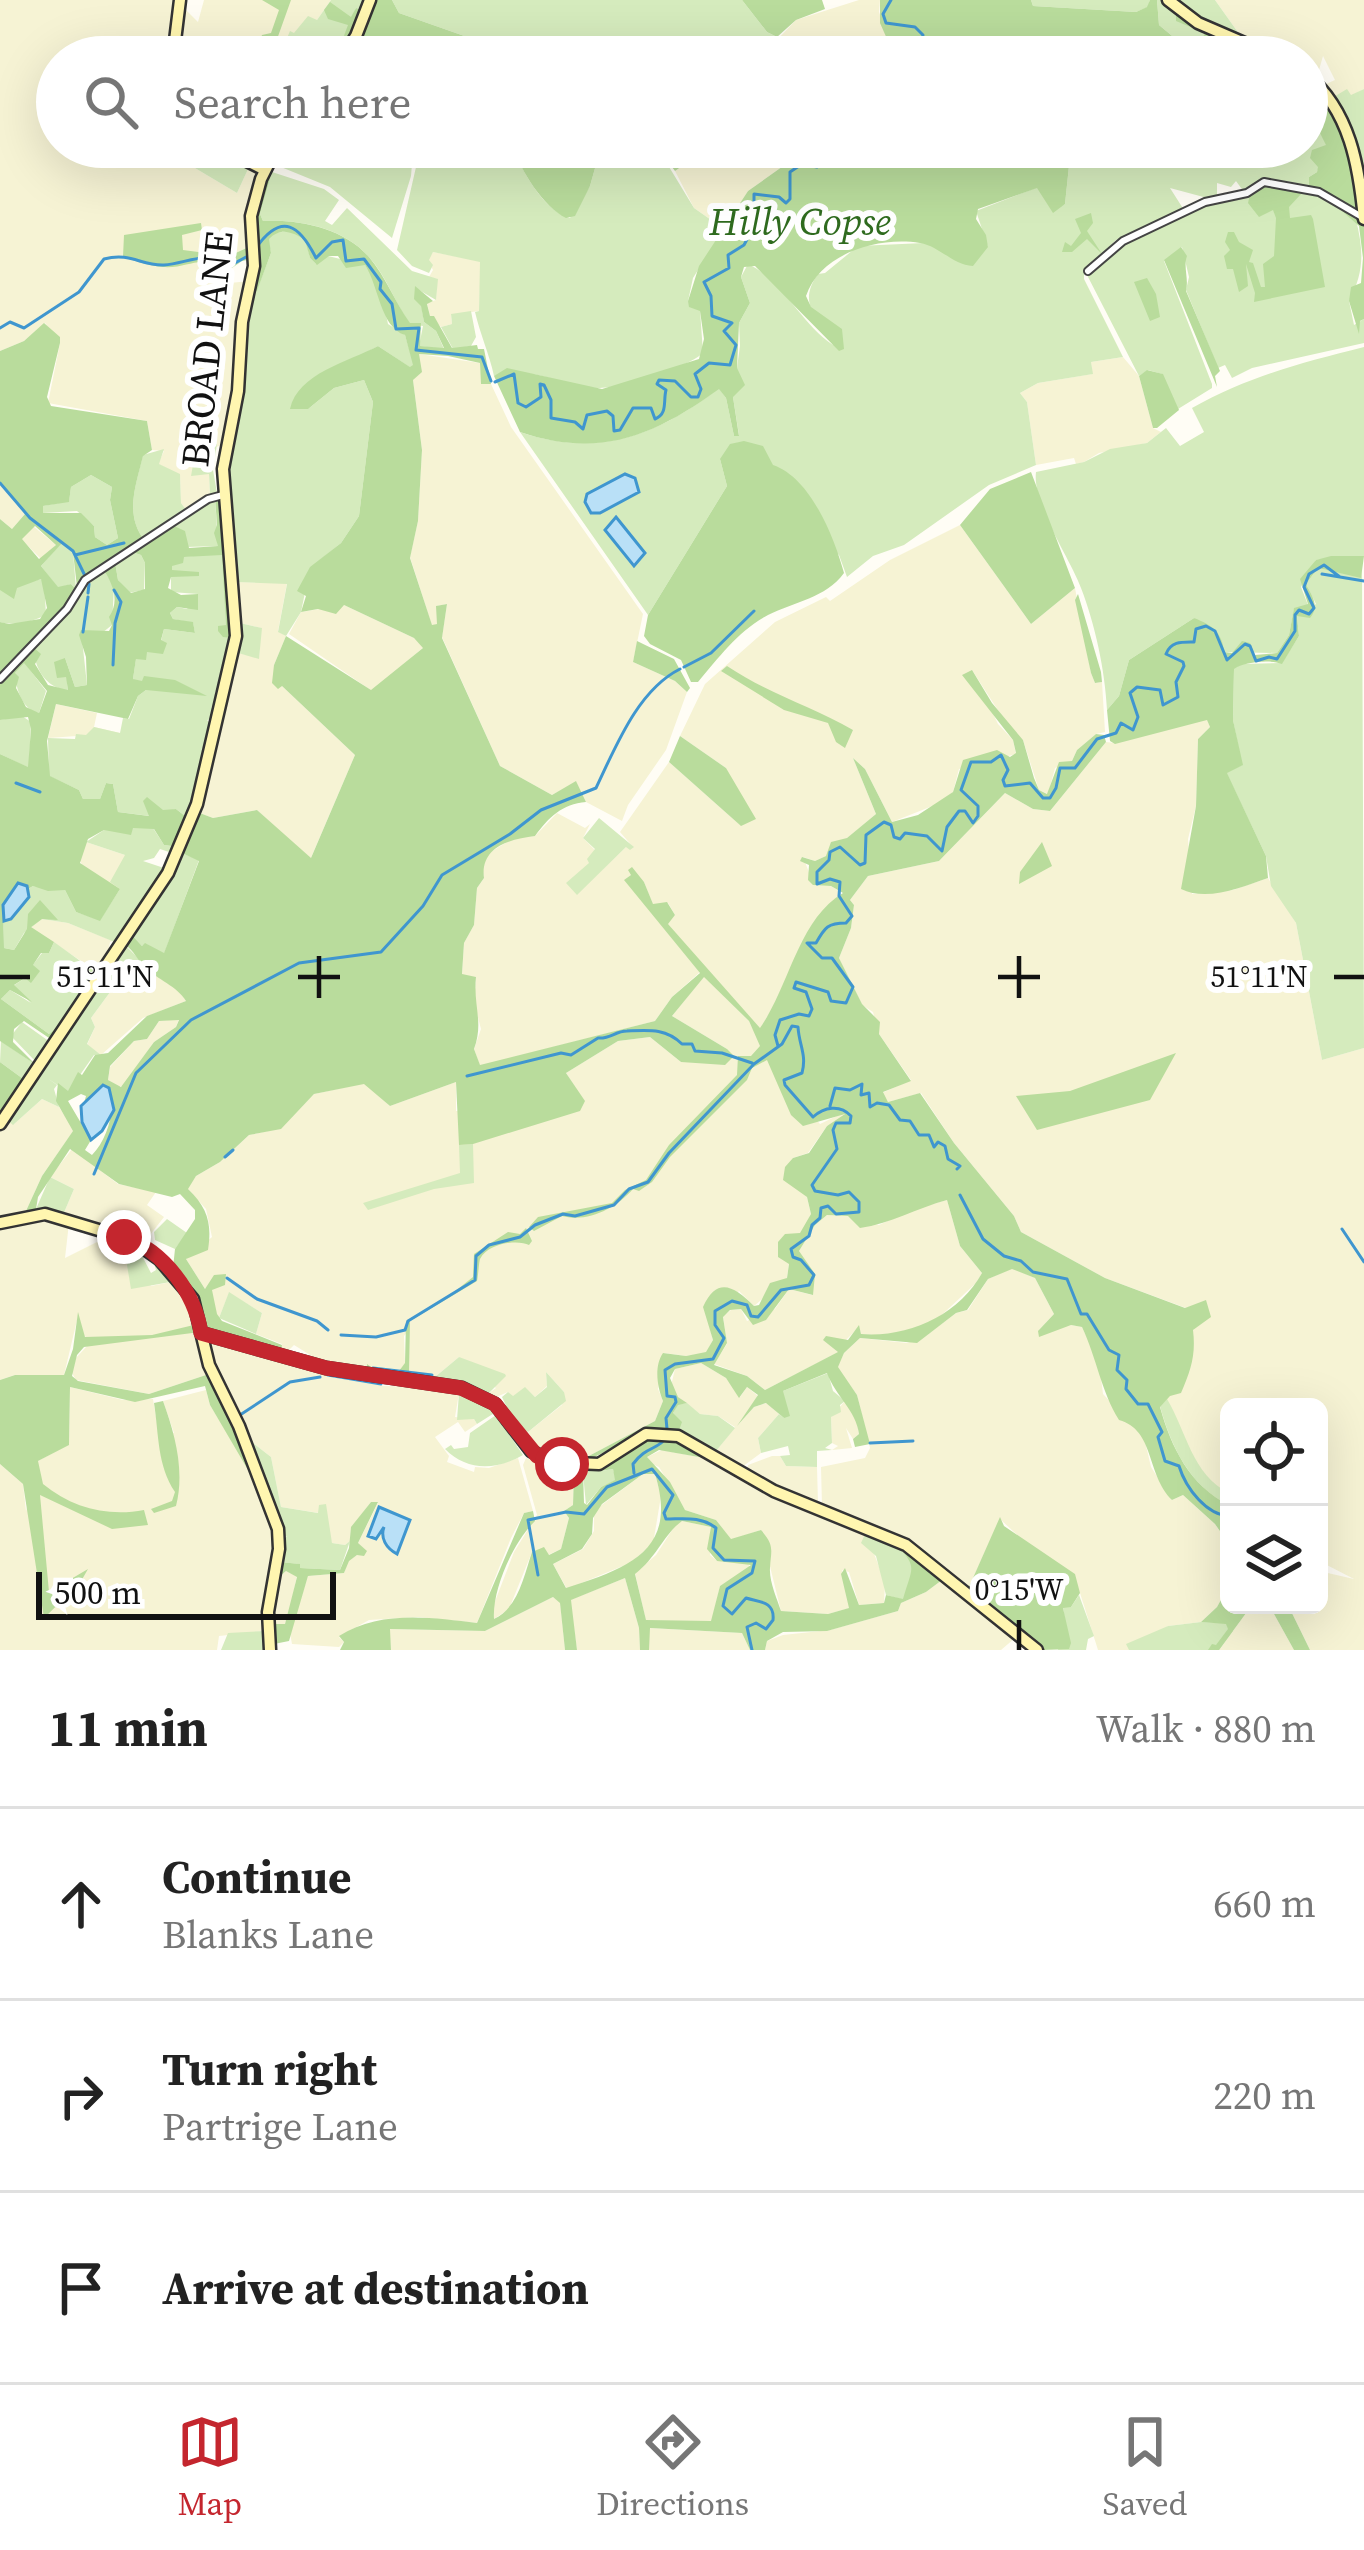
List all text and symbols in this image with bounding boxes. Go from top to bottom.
search box [36,36,1328,168]
icon: search [78,69,144,135]
text: Search here [174,71,411,133]
park label: Hilly Copse [708,195,891,248]
street label: BROAD LANE [168,228,246,470]
text: 51°11'N [56,956,154,997]
text: 51°11'N [1210,956,1308,997]
route end [97,1210,151,1264]
map controls [1220,1398,1328,1614]
button: locate [1220,1398,1328,1506]
route start [535,1437,589,1491]
button: layers [1220,1506,1328,1614]
scale bar [36,1566,336,1619]
text: 0°15'W [974,1569,1064,1610]
text: 500 m [54,1570,141,1615]
text: 11 min [48,1693,208,1763]
text: Walk · 880 m [1096,1702,1316,1755]
text: Continue [162,1846,351,1908]
icon: ahead [48,1871,114,1937]
text: 660 m [1213,1877,1316,1930]
text: Blanks Lane [162,1908,374,1961]
text: Turn right [162,2038,377,2100]
icon: right [48,2063,114,2129]
text: 220 m [1213,2069,1316,2122]
text: Partrige Lane [162,2100,398,2153]
icon: arrive [48,2255,114,2321]
text: Arrive at destination [162,2257,589,2319]
tab: Map [177,2409,243,2526]
tab: Directions [596,2409,749,2526]
tab: Saved [1103,2409,1187,2526]

